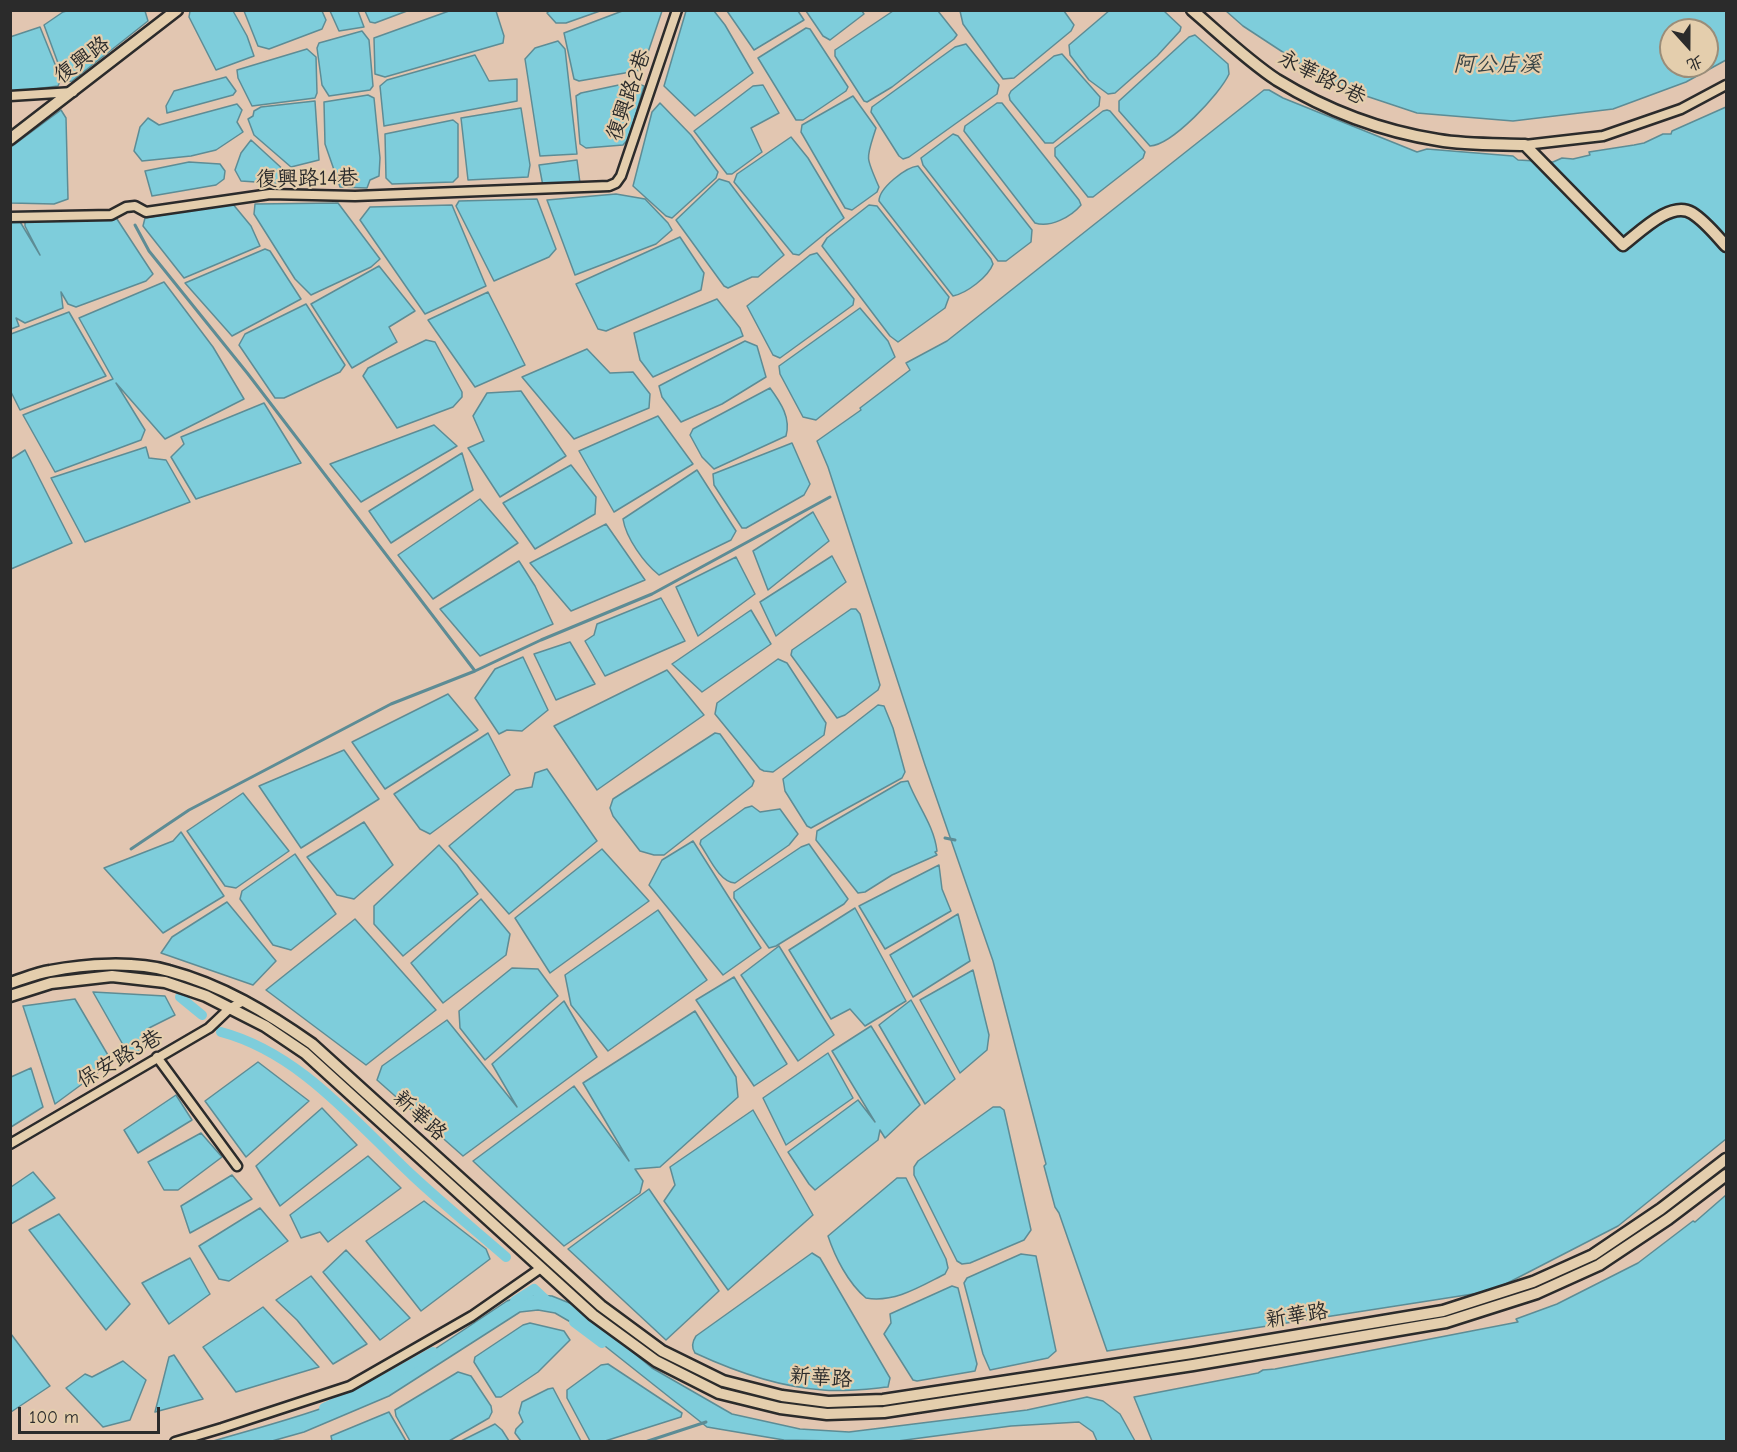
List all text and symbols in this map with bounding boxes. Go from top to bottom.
north arrow [1659,18,1719,78]
street label: 復興路 [49,31,115,89]
street label: 永華路9巷 [1274,45,1370,111]
street label: 復興路2巷 [602,46,656,144]
water label: 阿公店溪 [1453,52,1541,78]
text: 北 [1684,52,1705,74]
street label: 復興路14巷 [256,166,358,192]
street label: 保安路3巷 [73,1024,167,1094]
street label: 新華路 [388,1086,452,1146]
street label: 新華路 [1264,1299,1330,1333]
street label: 新華路 [789,1363,853,1393]
scale bar [21,1395,164,1433]
text: 100 m [29,1407,79,1428]

